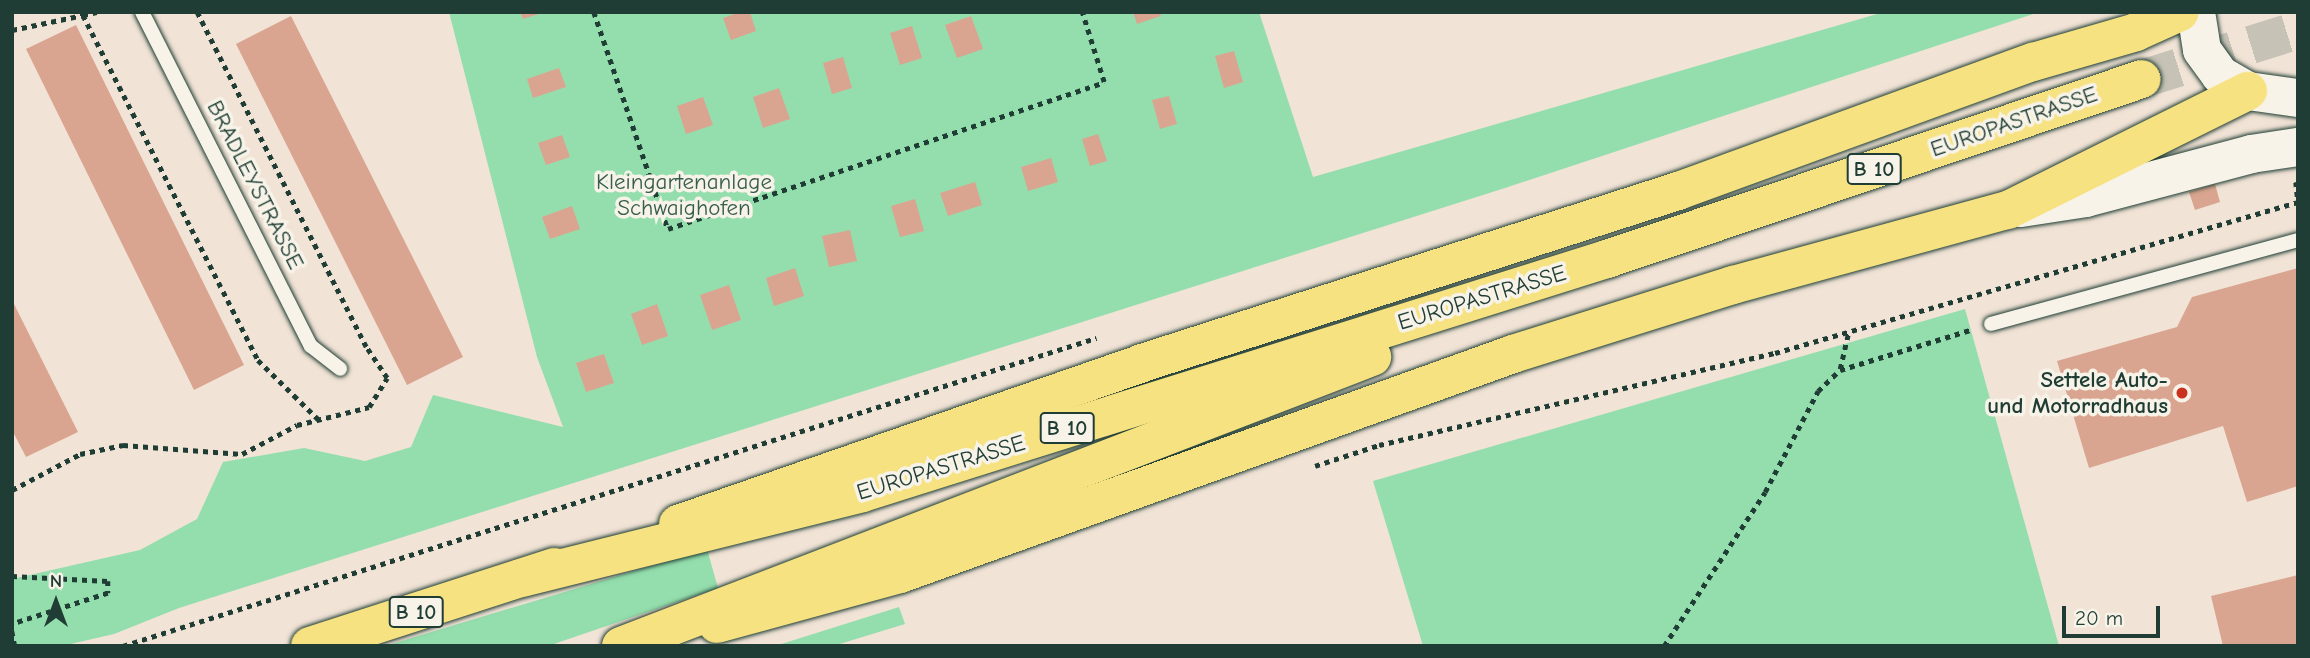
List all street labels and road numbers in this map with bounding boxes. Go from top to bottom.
street label: EUROPASTRASSE [1927,81,2101,163]
street label: BRADLEYSTRASSE [201,96,309,274]
road number: B 10 [1846,152,1902,186]
street label: EUROPASTRASSE [1394,259,1570,337]
road number: B 10 [1039,410,1095,446]
street label: EUROPASTRASSE [853,429,1029,507]
road number: B 10 [388,594,444,630]

